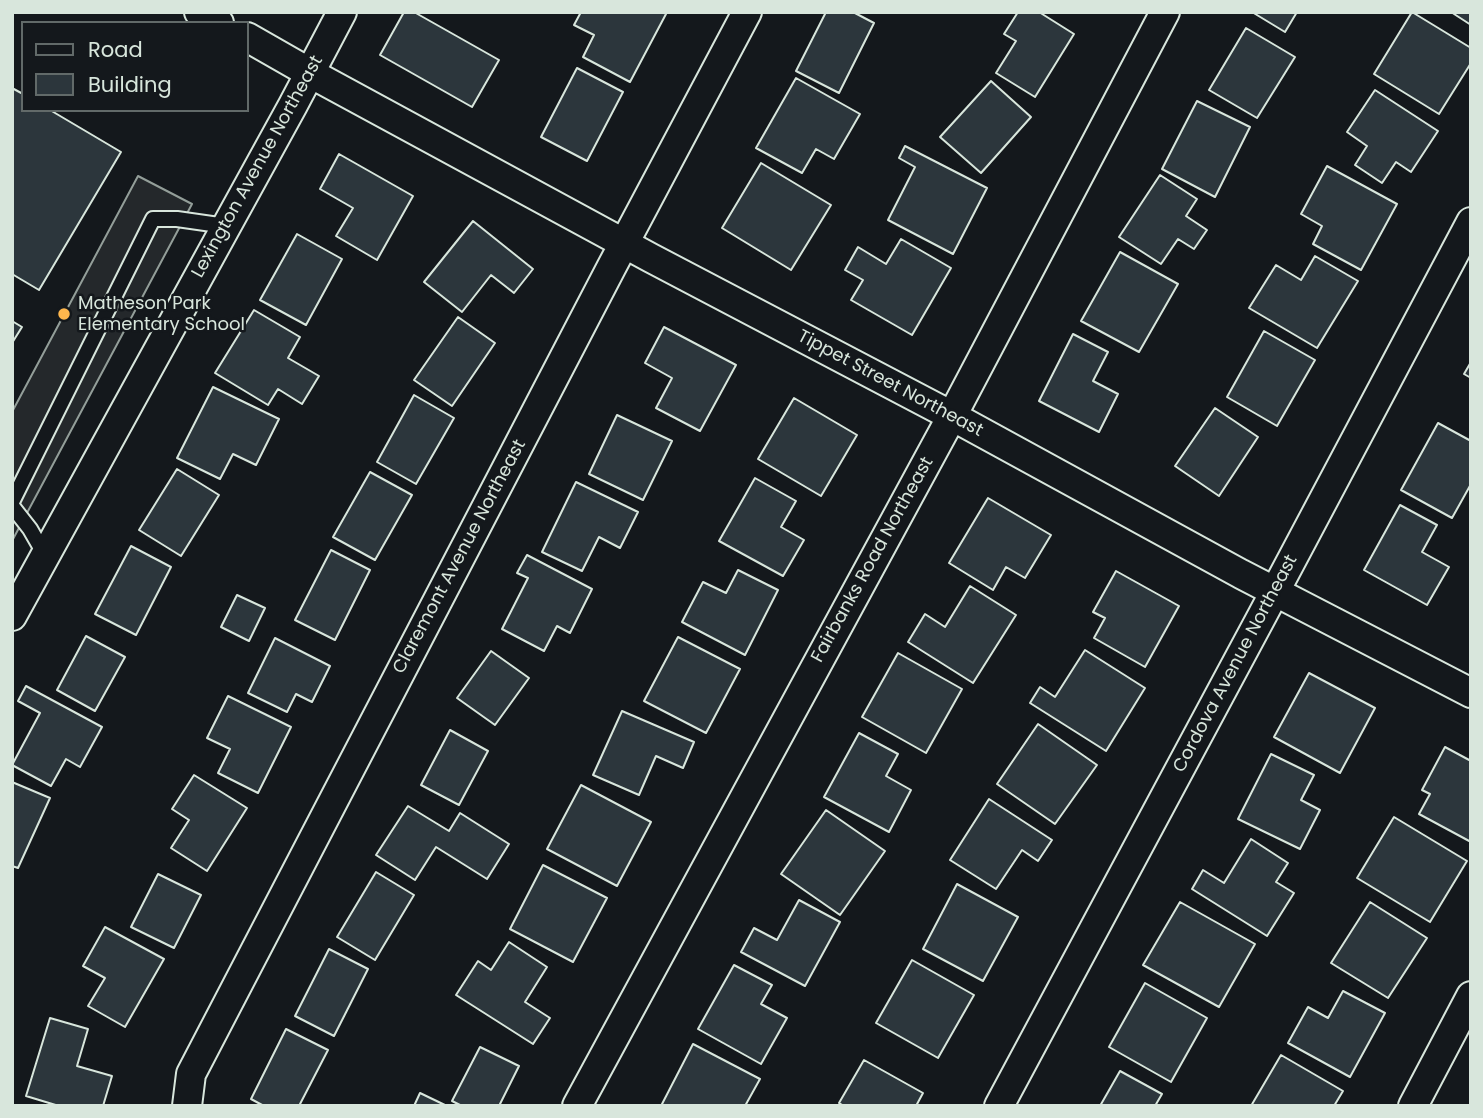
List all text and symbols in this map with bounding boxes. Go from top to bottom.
legend [21,21,248,112]
text: Road [88,35,143,64]
street label: Lexington Avenue Northeast [188,52,328,282]
text: Building [88,70,172,99]
place label: Matheson Park Elementary School [78,293,245,336]
marker: Matheson Park Elementary School [56,306,72,322]
street label: Tippet Street Northeast [794,326,986,442]
street label: Claremont Avenue Northeast [389,436,531,678]
street label: Fairbanks Road Northeast [807,454,939,666]
street label: Cordova Avenue Northeast [1169,551,1303,777]

